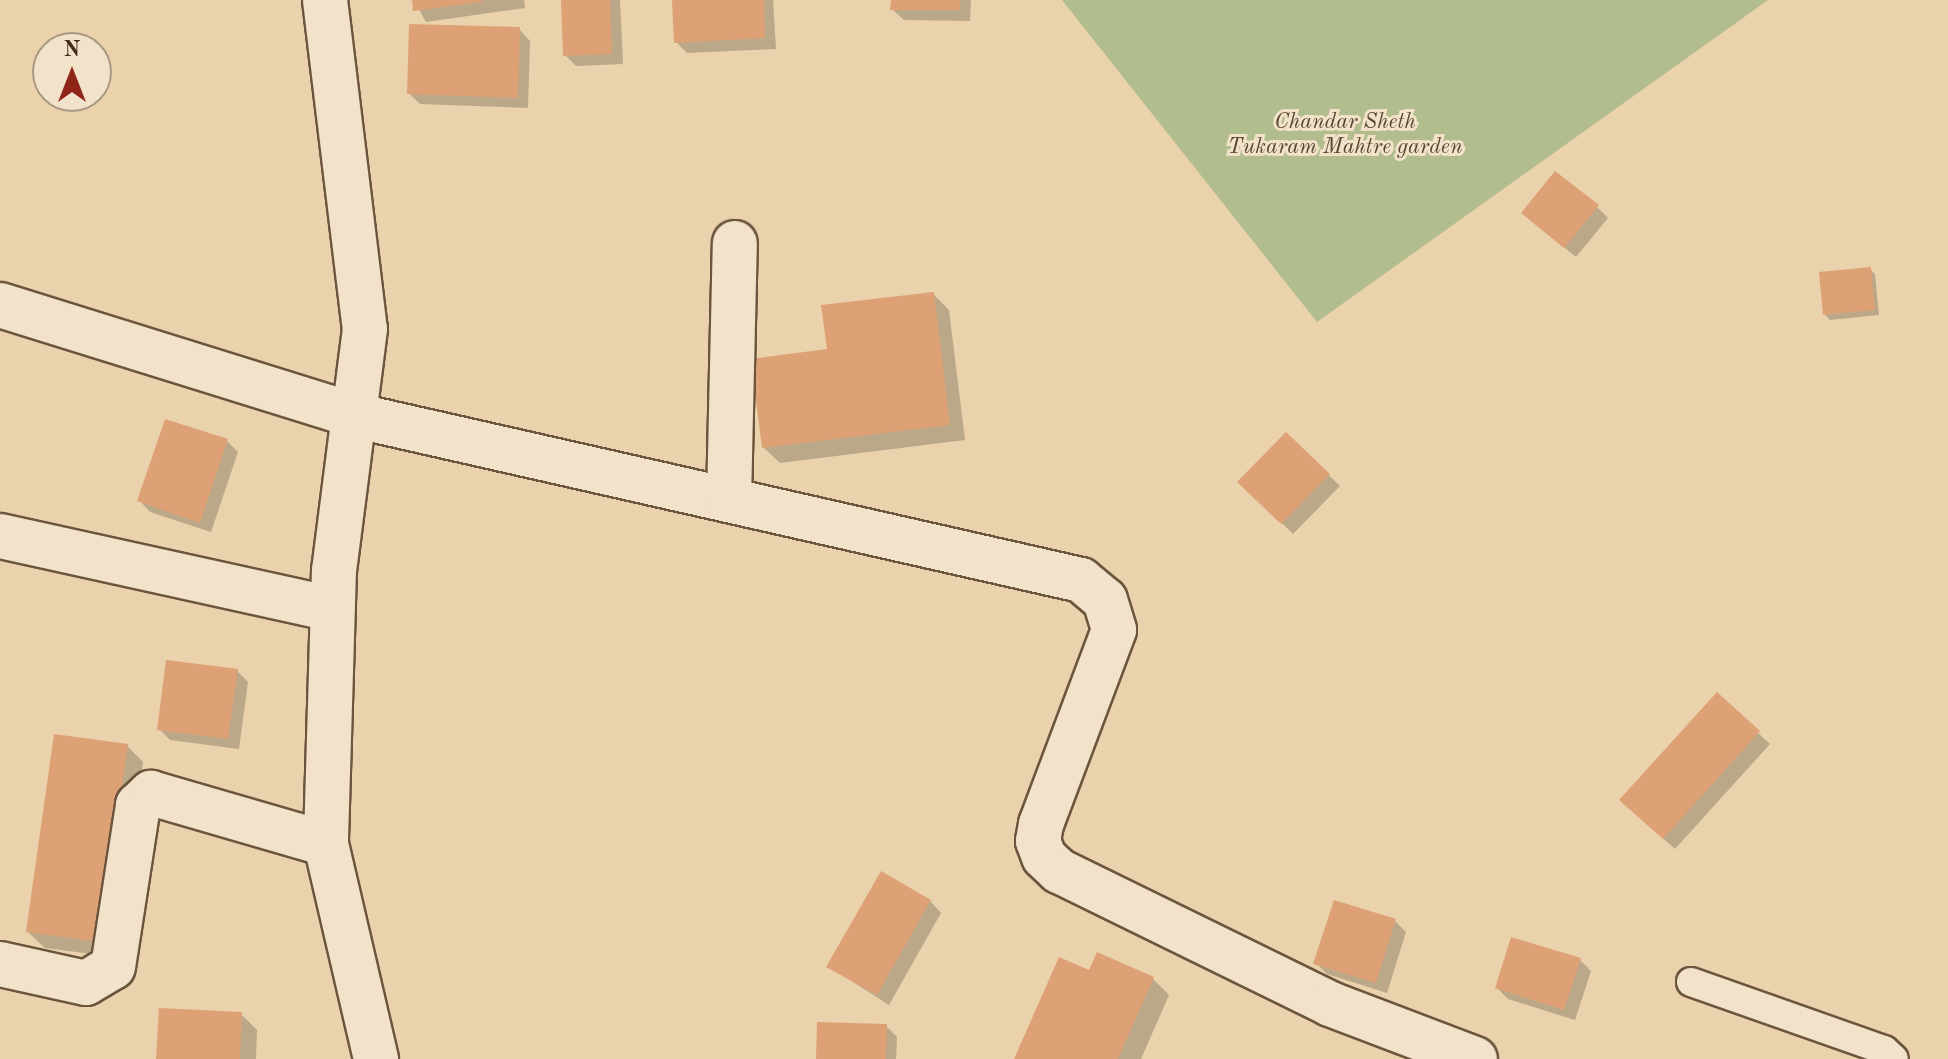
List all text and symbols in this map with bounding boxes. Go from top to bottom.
north arrow [32,32,112,112]
text: N [64,39,80,61]
park label: Chandar Sheth Tukaram Mahtre garden [1228,109,1462,160]

